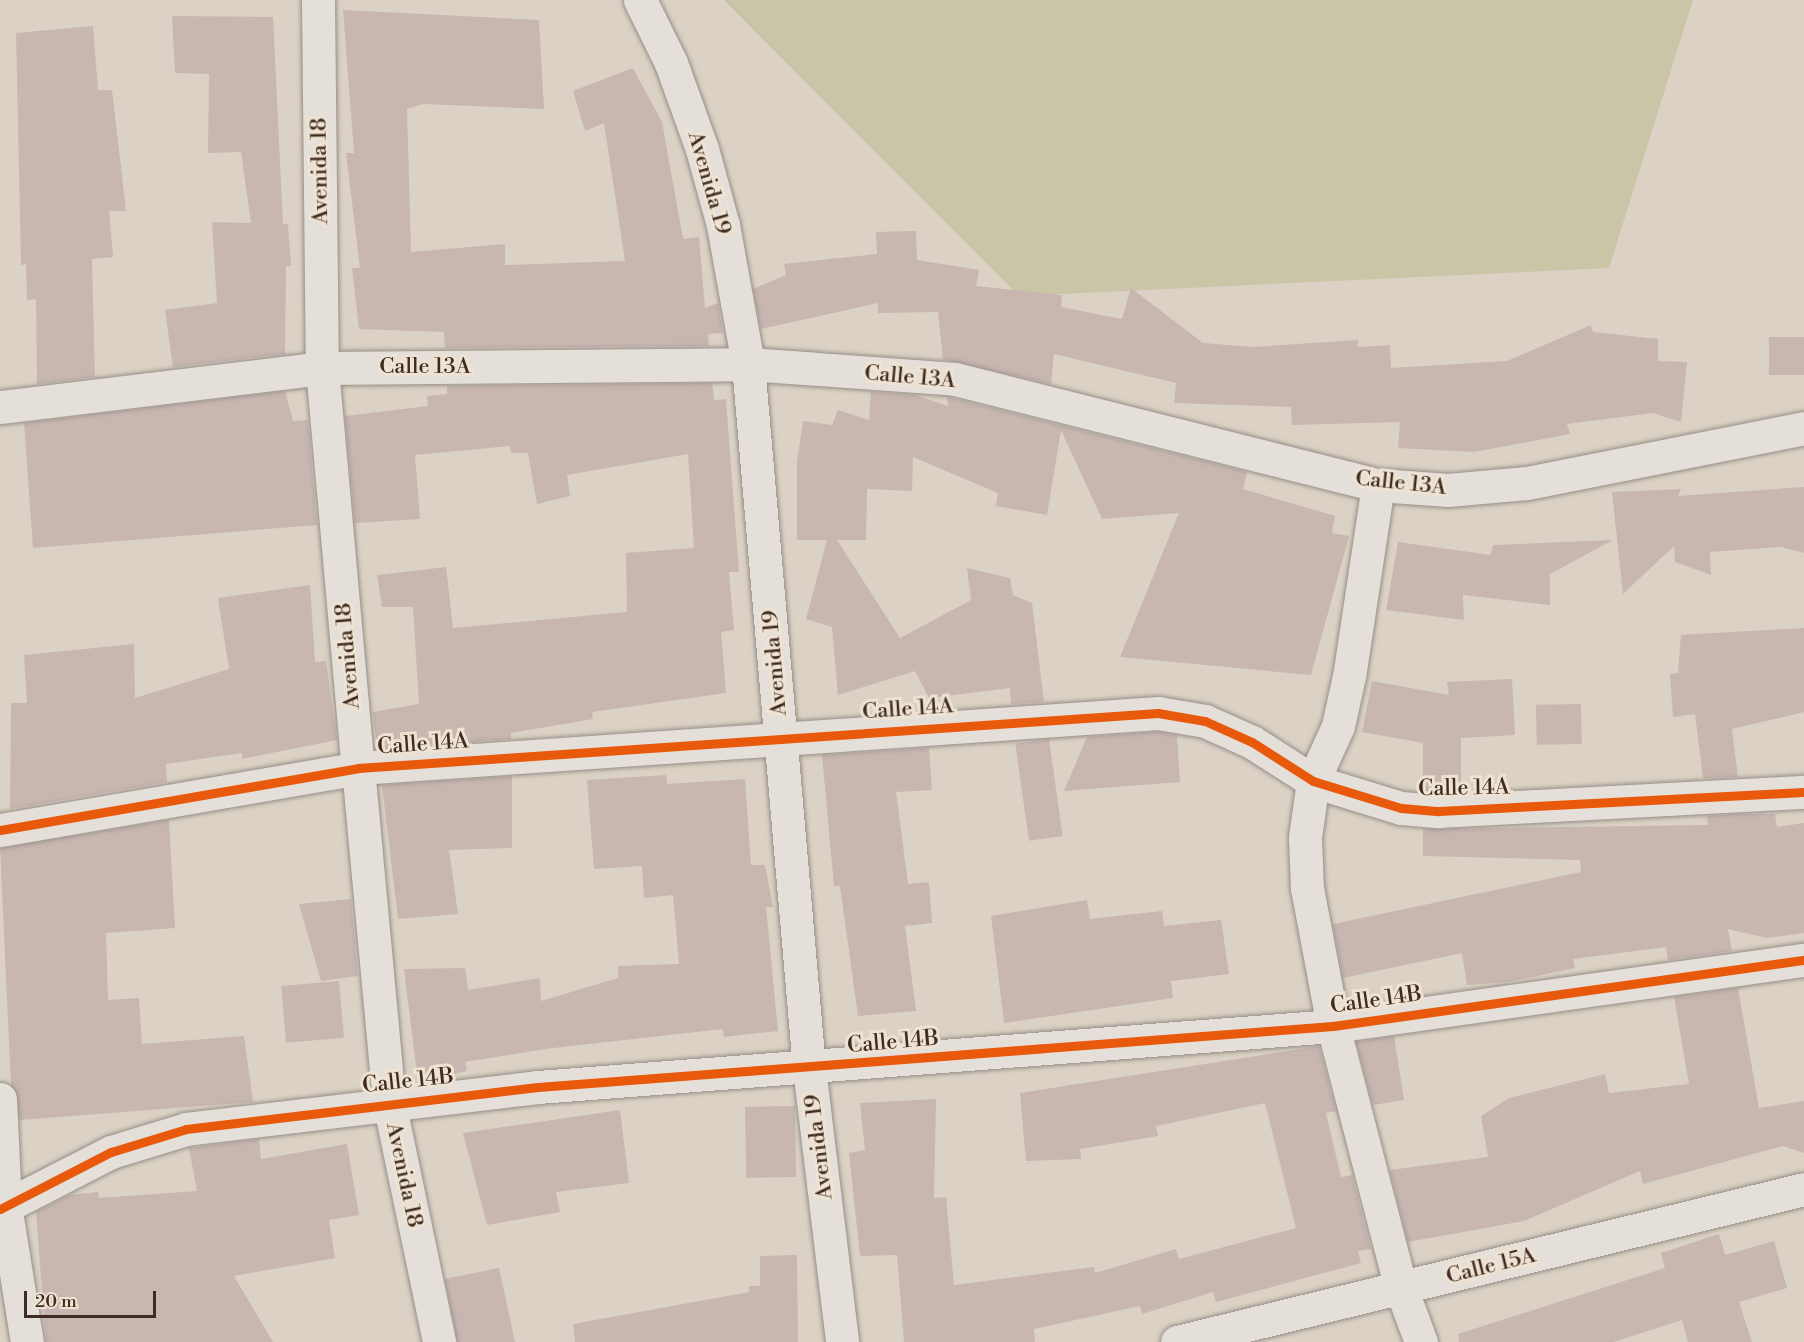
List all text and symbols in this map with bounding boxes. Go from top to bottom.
street label: Avenida 18 [306,117,334,225]
street label: Avenida 19 [682,128,736,238]
street label: Calle 13A [379,354,471,380]
street label: Calle 13A [863,360,957,394]
street label: Calle 13A [1354,465,1448,501]
street label: Avenida 18 [330,602,366,710]
street label: Avenida 19 [757,609,793,717]
street label: Calle 14A [861,693,955,725]
street label: Calle 14A [376,728,470,760]
street label: Calle 14A [1418,774,1510,802]
street label: Calle 14B [1329,981,1423,1019]
street label: Calle 14B [846,1025,940,1059]
street label: Calle 14B [361,1063,455,1099]
street label: Avenida 19 [799,1093,839,1201]
street label: Avenida 18 [380,1120,428,1230]
street label: Calle 15A [1443,1242,1539,1290]
scale bar [27,1279,159,1317]
text: 20 m [35,1290,77,1313]

